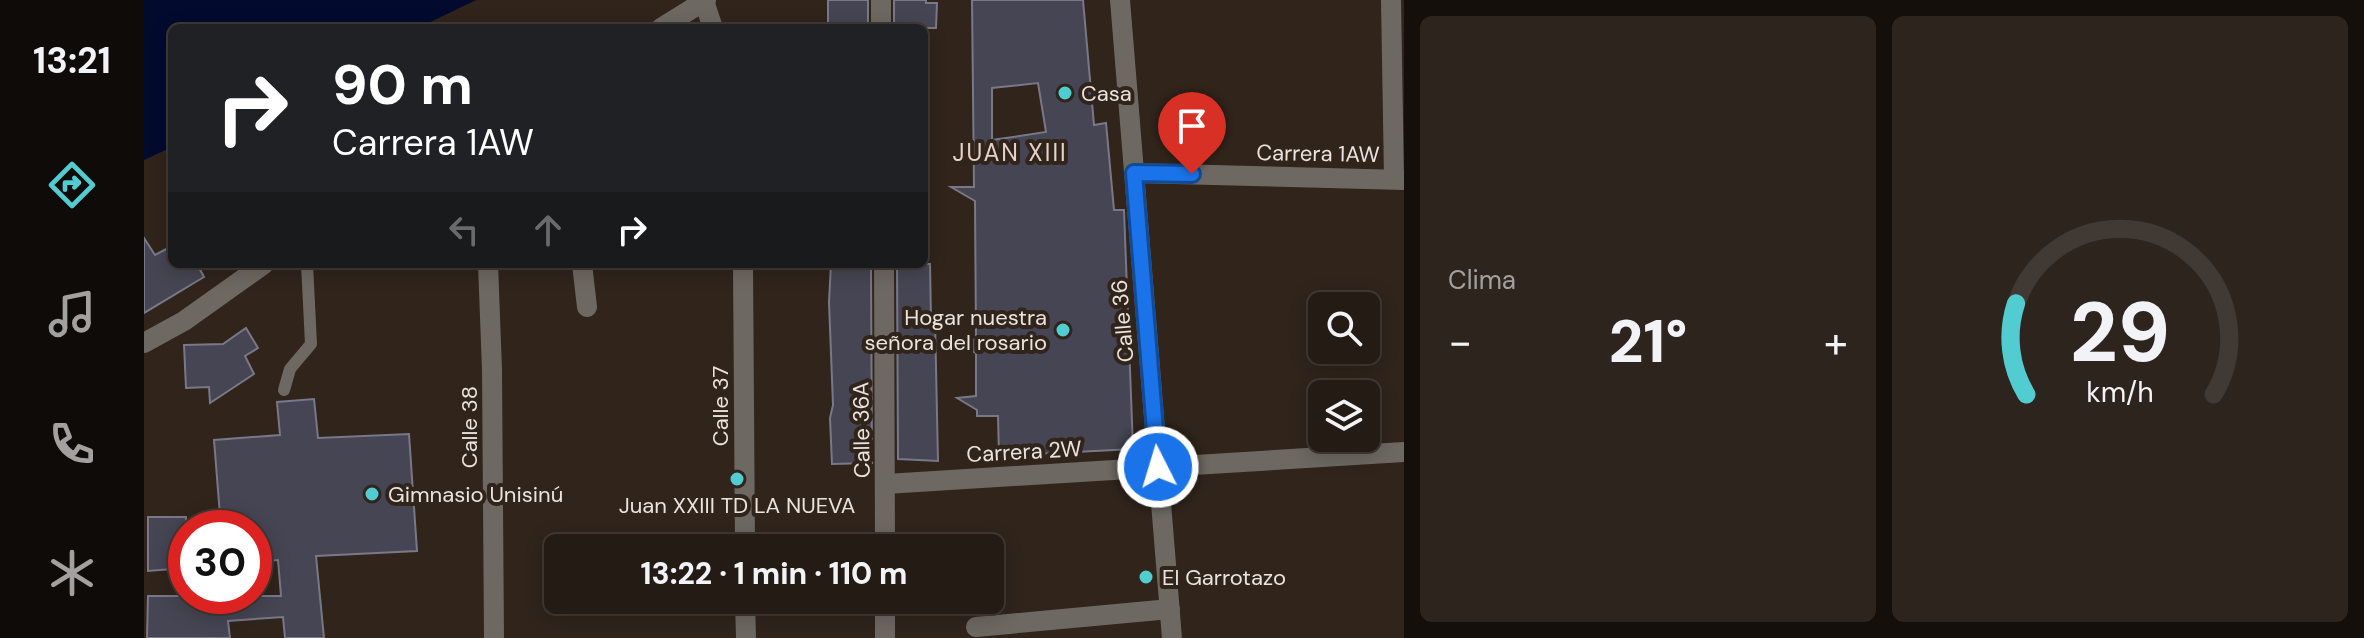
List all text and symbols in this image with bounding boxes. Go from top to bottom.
text: 13:21 [33,37,111,84]
text: 90 m [332,48,473,121]
icon: right [200,56,304,160]
place label: Casa [1081,79,1132,108]
marker: Casa [1056,84,1074,102]
pin [1158,92,1226,174]
icon: arrive [1170,104,1214,148]
text: Carrera 1AW [332,119,534,166]
district label: JUAN XIII [952,137,1068,168]
street label: Carrera 1AW [1256,138,1380,169]
icon: directions [44,157,100,213]
icon: left [442,208,486,252]
icon: ahead [526,208,570,252]
icon: right [610,208,654,252]
text: Clima [1448,263,1516,297]
street label: Calle 36 [1104,278,1141,363]
text: 29 [2070,278,2170,387]
icon: music [44,286,100,342]
map controls [1308,292,1380,452]
button: search [1308,292,1380,364]
text: 21° [1609,302,1687,381]
place label: Hogar nuestra señora del rosario [865,303,1047,357]
text: − [1448,313,1472,371]
text: + [1824,313,1848,371]
marker: Hogar nuestra señora del rosario [1054,321,1072,339]
street label: Calle 37 [706,366,735,446]
text: km/h [2086,374,2154,411]
button: layers [1308,380,1380,452]
street label: Calle 36A [846,382,877,478]
street label: Calle 38 [455,386,484,468]
icon: phone [44,416,100,472]
position arrow [1116,425,1200,509]
street label: Carrera 2W [966,434,1082,469]
marker: Juan XXIII TD LA NUEVA [728,470,746,488]
place label: Gimnasio Unisinú [388,480,563,509]
marker: Gimnasio Unisinú [363,485,381,503]
place label: Juan XXIII TD LA NUEVA [619,491,855,520]
speed limit sign: 30 [168,510,272,614]
icon: climate [44,545,100,601]
text: 13:22 · 1 min · 110 m [641,554,908,593]
place label: El Garrotazo [1162,563,1286,592]
marker: El Garrotazo [1137,568,1155,586]

